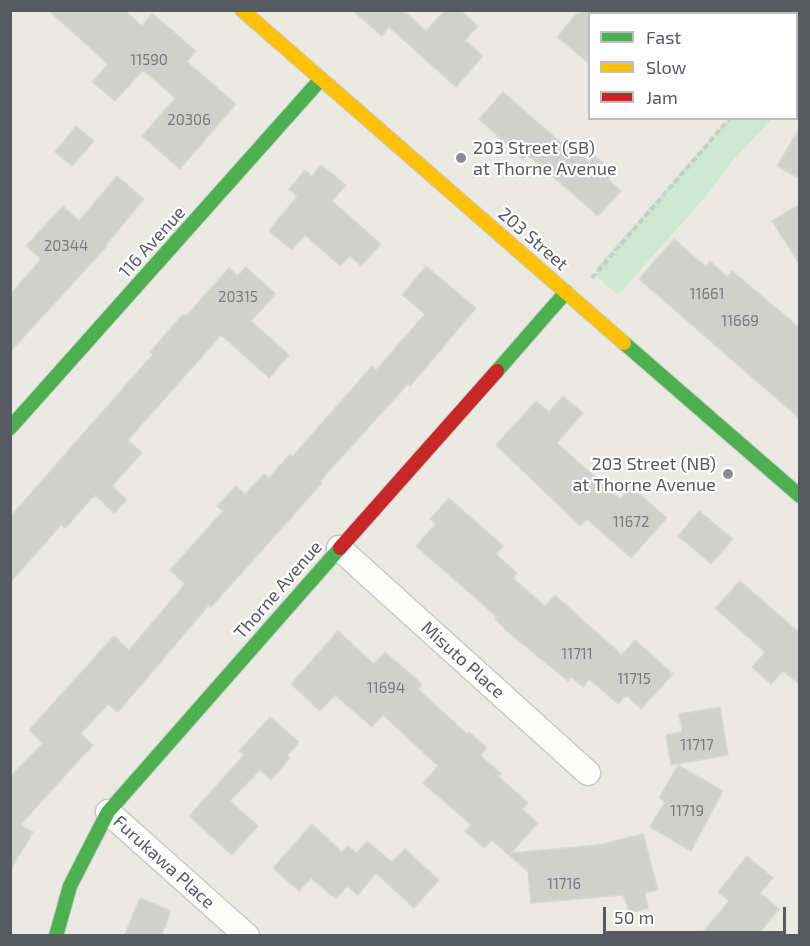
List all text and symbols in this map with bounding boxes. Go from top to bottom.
legend [588,12,798,120]
text: Fast [646,26,681,48]
house number: 11590 [130,51,168,69]
text: Slow [646,56,686,78]
text: Jam [646,86,678,108]
house number: 20306 [167,111,211,129]
place label: 203 Street (SB) at Thorne Avenue [473,137,617,180]
marker: 203 Street (SB) at Thorne Avenue [454,151,468,165]
street label: 116 Avenue [114,202,190,282]
street label: 203 Street [494,203,572,275]
house number: 20344 [44,237,88,255]
house number: 11661 [689,285,725,303]
house number: 20315 [218,288,258,306]
house number: 11669 [721,312,759,330]
place label: 203 Street (NB) at Thorne Avenue [572,453,716,496]
marker: 203 Street (NB) at Thorne Avenue [721,467,735,481]
house number: 11672 [613,513,649,531]
street label: Thorne Avenue [230,537,326,643]
street label: Misuto Place [417,617,509,703]
house number: 11711 [561,645,593,663]
house number: 11715 [617,670,651,688]
house number: 11694 [367,679,405,697]
house number: 11717 [680,736,714,754]
house number: 11719 [670,802,704,820]
street label: Furukawa Place [109,811,219,913]
house number: 11716 [547,875,581,893]
scale bar [606,895,789,933]
text: 50 m [614,906,654,928]

